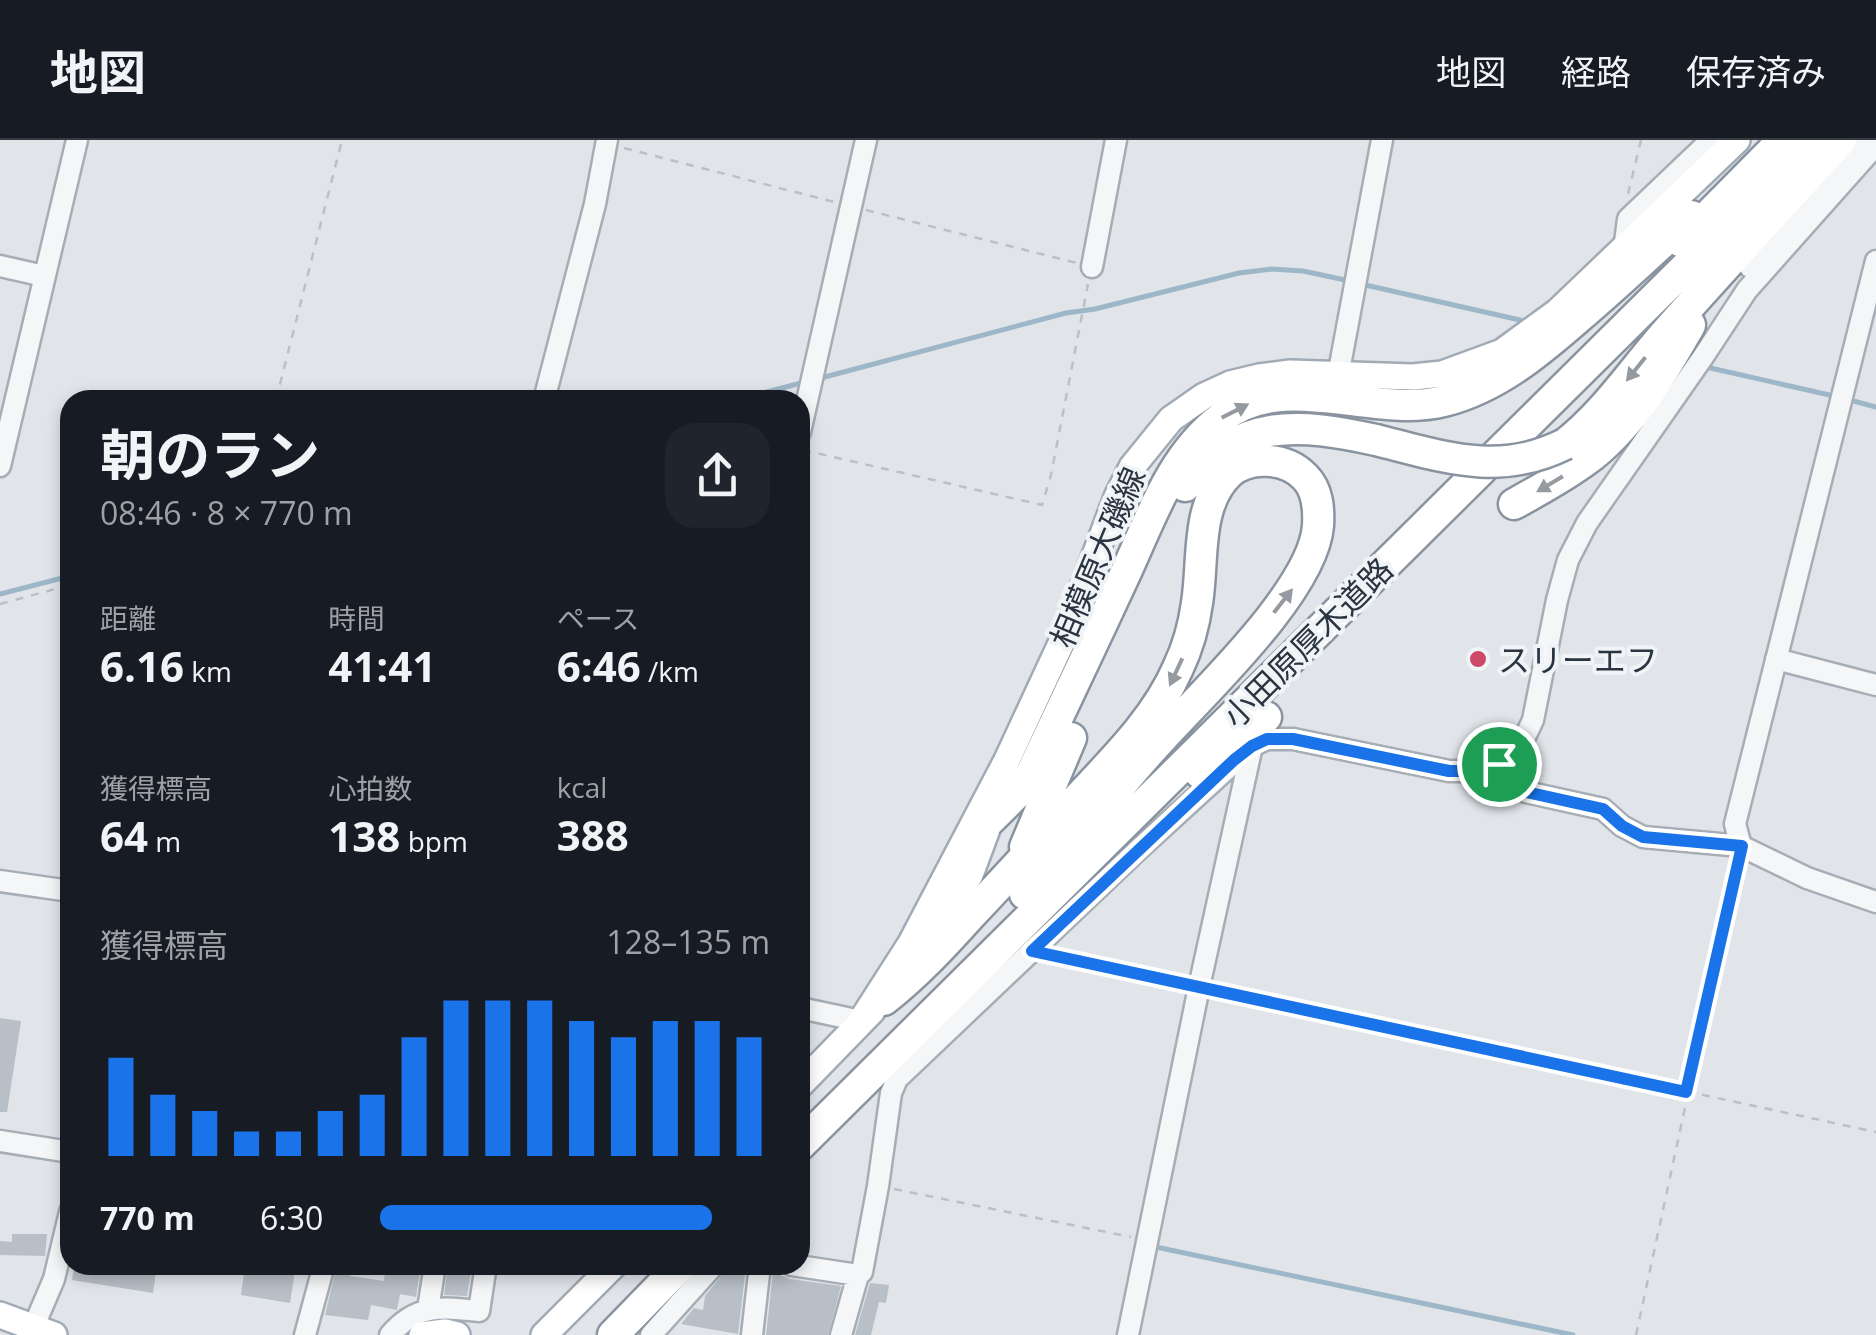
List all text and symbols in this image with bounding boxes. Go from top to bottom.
text: 地図 [50,39,146,104]
text: 地図 [1436,48,1506,95]
text: 経路 [1561,48,1631,95]
text: 保存済み [1686,48,1826,95]
one-way arrow [1626,356,1646,382]
one-way arrow [1221,403,1250,420]
text: 朝のラン [100,416,320,491]
button: share [665,423,770,528]
street label: 相模原大磯線 [1040,460,1154,654]
one-way arrow [1536,474,1564,492]
text: 08:46 · 8 × 770 m [100,491,353,534]
street label: 小田原厚木道路 [1213,548,1401,736]
one-way arrow [1272,588,1293,614]
text: 距離 [100,599,156,637]
text: 時間 [328,599,384,637]
text: ペース [557,599,639,637]
text: 6.16 [100,637,184,694]
text: 41:41 [328,637,436,694]
text: 6:46 [557,637,641,694]
place label: スリーエフ [1498,638,1658,681]
marker: スリーエフ [1467,648,1489,670]
text: km [184,652,232,690]
text: /km [641,652,699,690]
one-way arrow [1167,658,1184,687]
pin [1457,722,1542,807]
icon: arrive [1472,737,1527,792]
text: kcal [557,768,607,806]
text: 獲得標高 [100,769,212,807]
text: 心拍数 [328,769,412,807]
text: 388 [557,806,629,863]
text: 64 [100,807,148,864]
text: 138 [328,807,400,864]
text: m [148,822,181,860]
text: bpm [400,822,468,860]
text: 128–135 m [606,920,770,963]
text: 獲得標高 [100,923,228,966]
text: 770 m [100,1196,195,1239]
text: 6:30 [260,1196,323,1239]

